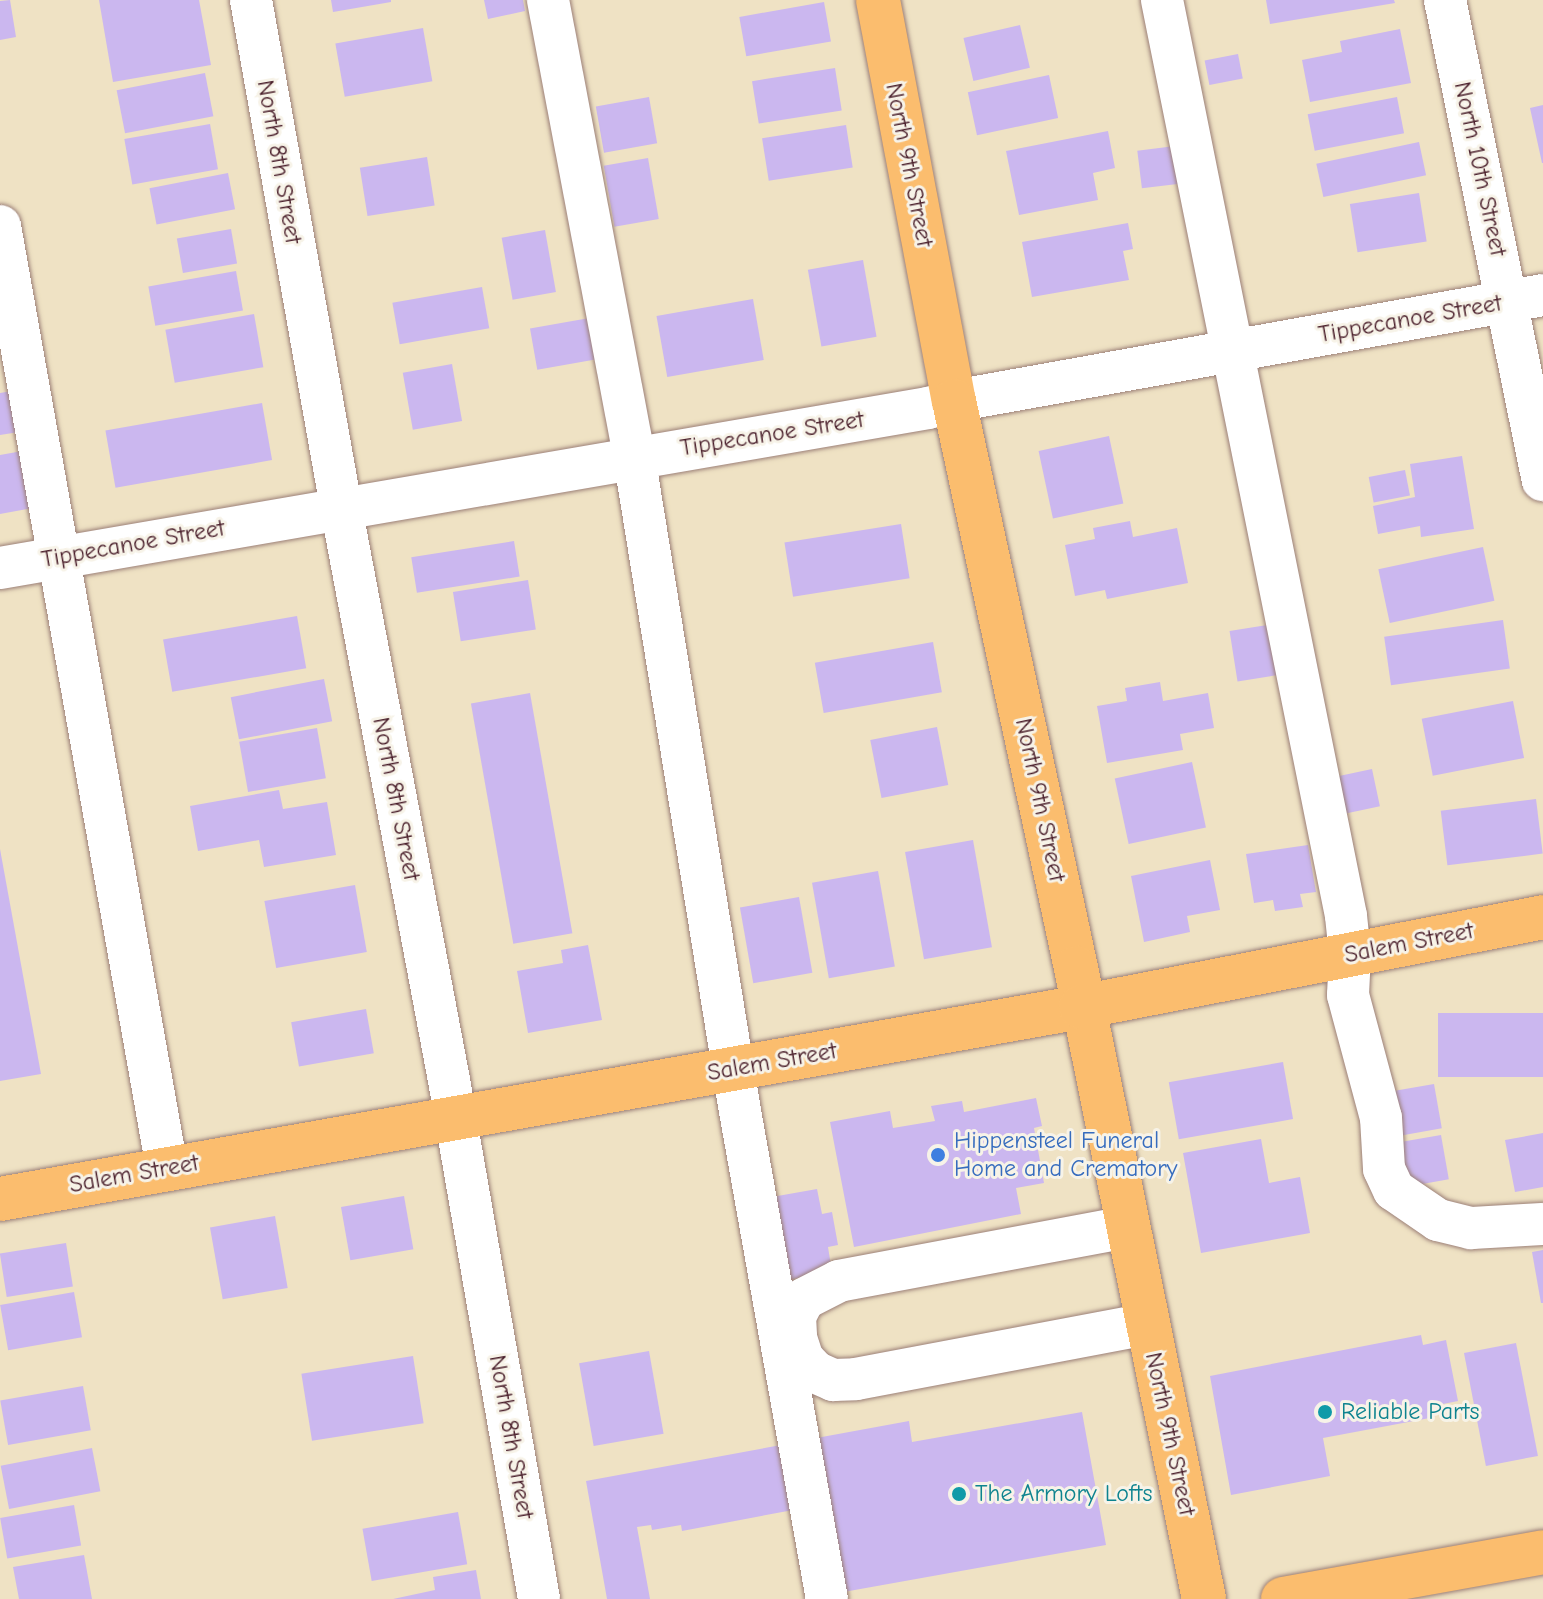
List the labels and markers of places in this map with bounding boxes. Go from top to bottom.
place label: Hippensteel Funeral Home and Crematory [954,1127,1178,1183]
marker: Hippensteel Funeral Home and Crematory [929,1146,947,1164]
place label: Reliable Parts [1341,1398,1479,1426]
marker: Reliable Parts [1316,1403,1334,1421]
place label: The Armory Lofts [975,1480,1152,1508]
marker: The Armory Lofts [950,1485,968,1503]

